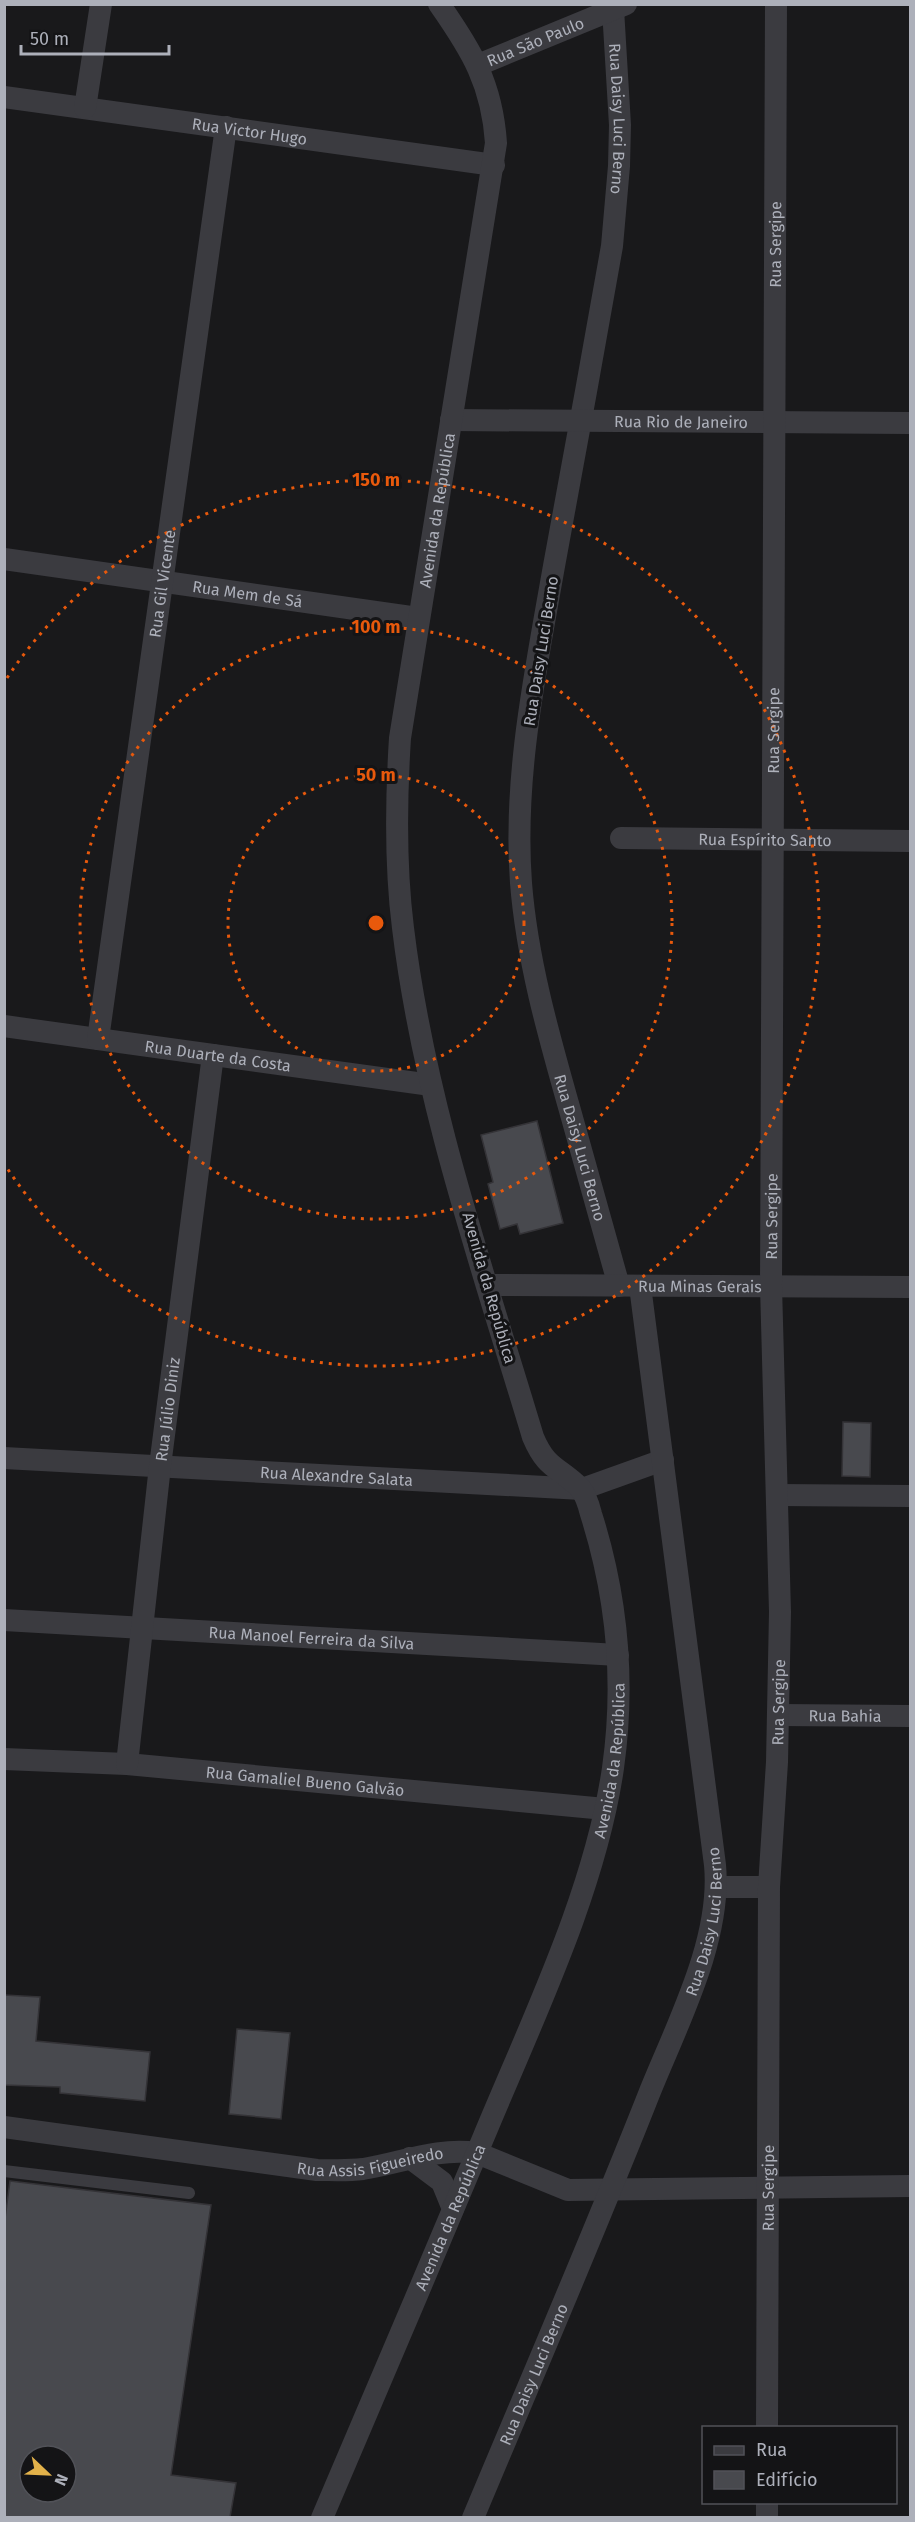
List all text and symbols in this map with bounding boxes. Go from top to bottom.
street label: Rua São Paulo [484,13,587,70]
scale bar [21,18,170,56]
text: 50 m [30,28,69,50]
street label: Rua Daisy Luci Berno [606,43,630,195]
street label: Rua Victor Hugo [191,114,308,148]
street label: Rua Sergipe [765,201,785,288]
street label: Rua Rio de Janeiro [614,412,748,431]
street label: Avenida da República [415,431,459,589]
text: 150 m [352,469,400,491]
street label: Rua Gil Vicente [145,528,179,639]
street label: Rua Daisy Luci Berno [520,575,562,727]
street label: Rua Mem de Sá [191,576,304,611]
text: 100 m [352,616,400,638]
street label: Rua Sergipe [763,687,783,774]
text: 50 m [356,764,396,786]
street label: Rua Espírito Santo [698,829,832,850]
centre of rings [366,913,386,933]
street label: Rua Duarte da Costa [144,1036,292,1075]
street label: Rua Daisy Luci Berno [551,1072,610,1223]
street label: Rua Sergipe [762,1173,781,1260]
street label: Avenida da República [458,1210,520,1366]
street label: Rua Minas Gerais [638,1276,762,1296]
street label: Rua Júlio Diniz [151,1356,183,1462]
street label: Rua Alexandre Salata [260,1462,414,1489]
street label: Rua Manoel Ferreira da Silva [208,1622,415,1653]
street label: Rua Sergipe [768,1659,789,1746]
street label: Avenida da República [589,1683,628,1840]
street label: Rua Bahia [808,1706,882,1725]
street label: Rua Gamaliel Bueno Galvão [205,1762,405,1800]
street label: Rua Daisy Luci Berno [681,1846,725,1998]
street label: Avenida da República [411,2141,489,2293]
street label: Rua Assis Figueiredo [296,2143,445,2180]
street label: Rua Sergipe [758,2145,778,2231]
street label: Rua Daisy Luci Berno [495,2301,572,2448]
legend [702,2426,897,2504]
text: Rua [756,2439,787,2461]
north arrow [18,2444,78,2504]
text: Edifício [756,2469,818,2491]
text: N [51,2471,72,2488]

